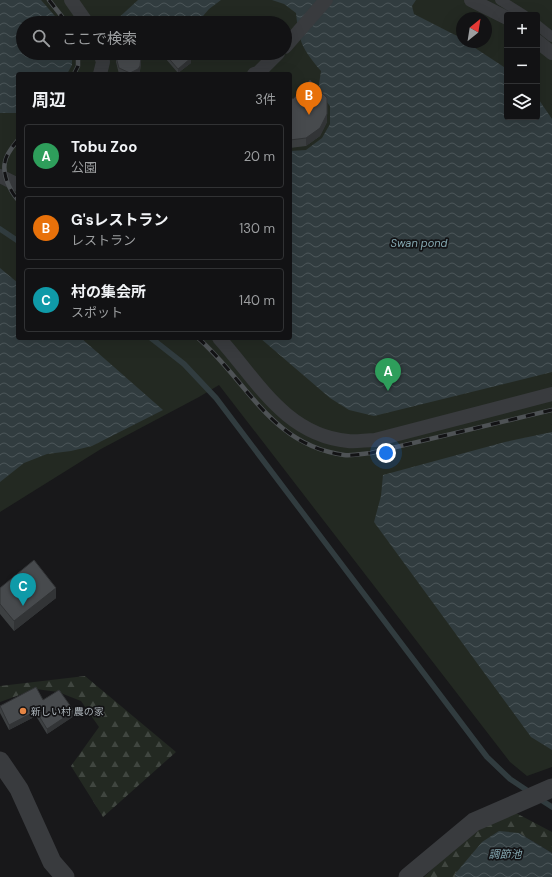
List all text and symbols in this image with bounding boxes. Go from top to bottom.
north arrow [456,12,492,48]
map controls [504,12,540,120]
button: + [504,12,540,48]
search box [16,16,292,60]
icon: search [30,27,52,49]
text: ここで検索 [62,29,137,49]
button: − [504,48,540,84]
pin: B [296,82,322,115]
button: layers [504,84,540,120]
text: 周辺 [32,89,66,111]
text: 3件 [255,91,276,108]
text: Tobu Zoo [71,137,137,157]
text: A [41,148,51,165]
text: 20 m [244,148,275,165]
text: 公園 [71,159,97,176]
text: G'sレストラン [71,210,169,230]
text: B [42,220,50,237]
text: 130 m [239,220,275,237]
text: レストラン [71,232,136,249]
water label: Swan pond [391,236,448,250]
text: 村の集会所 [71,282,146,302]
text: C [41,292,51,309]
text: 140 m [239,292,275,309]
text: スポット [71,304,123,321]
pin: A [375,358,401,391]
your location [376,443,396,463]
pin: C [10,573,36,606]
place label: 新しい村 農の家 [31,705,104,718]
marker: 新しい村 農の家 [18,706,28,716]
water label: 調節池 [489,847,522,861]

